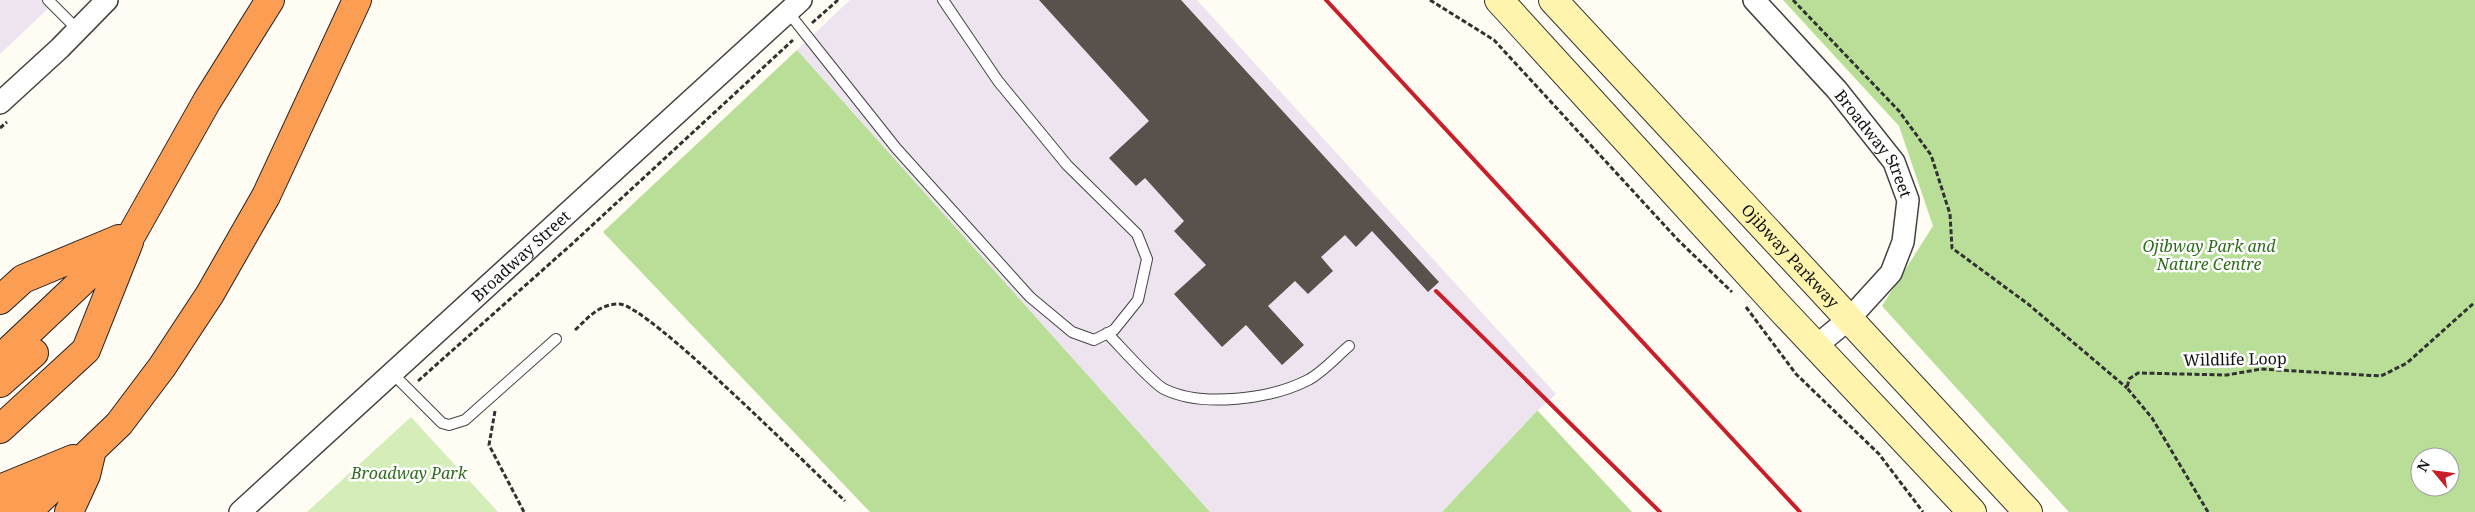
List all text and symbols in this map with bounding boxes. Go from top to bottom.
street label: Broadway Street [1830,85,1917,201]
street label: Ojibway Parkway [1737,199,1845,313]
street label: Broadway Street [467,205,575,307]
park label: Ojibway Park and Nature Centre [2142,235,2276,275]
street label: Wildlife Loop [2183,347,2287,371]
north arrow [2410,447,2460,497]
text: N [2412,456,2434,475]
park label: Broadway Park [350,462,468,484]

